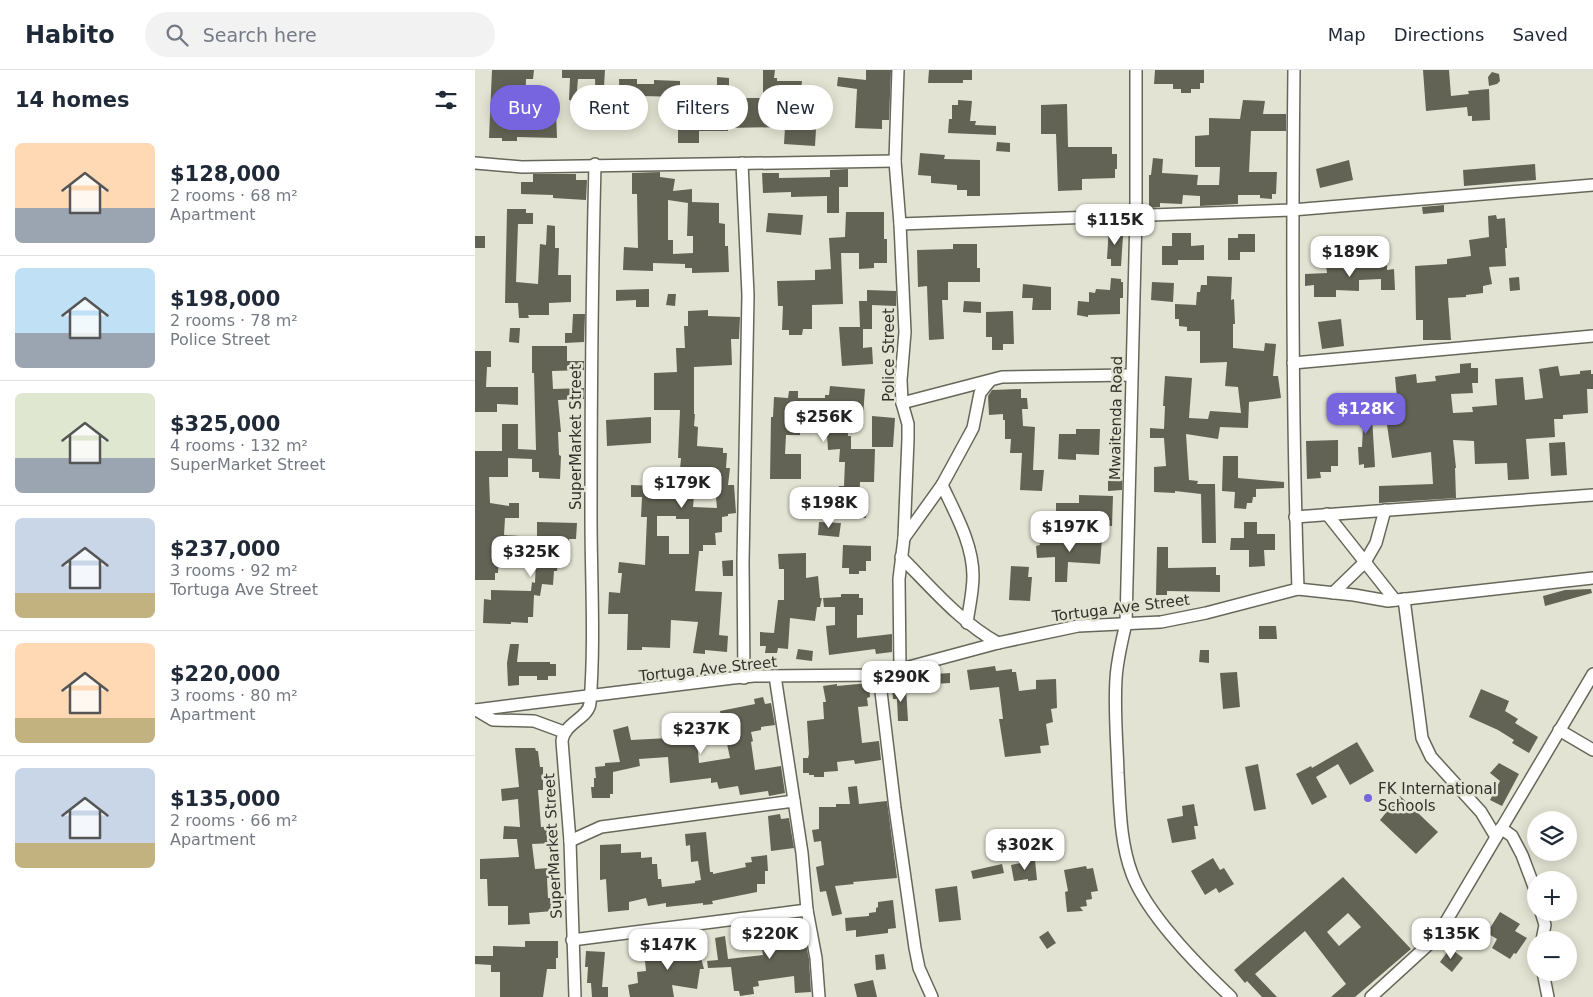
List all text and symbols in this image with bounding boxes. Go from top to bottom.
search box [145,12,495,57]
text: Habito [25,21,115,49]
icon: search [163,21,191,49]
text: Search here [203,24,317,46]
text: Map [1328,24,1366,45]
text: Directions [1394,24,1484,45]
text: Saved [1512,24,1568,45]
chip: Buy [490,85,560,130]
chip: Rent [570,85,648,130]
chip: Filters [658,85,748,130]
chip: New [758,85,833,130]
icon: filters [432,86,460,114]
text: 14 homes [15,88,130,112]
text: $128,000 [170,162,280,186]
icon: home [55,163,115,223]
text: 2 rooms · 68 m² [170,186,298,205]
pin: $115K [1080,204,1150,246]
text: Apartment [170,205,256,224]
text: $115K [1087,210,1143,229]
pin: $189K [1315,236,1385,278]
text: $189K [1322,242,1378,261]
text: $198,000 [170,287,280,311]
icon: home [55,288,115,348]
street label: Police Street [880,308,898,402]
text: 2 rooms · 78 m² [170,311,298,330]
text: Police Street [170,330,270,349]
street label: Mwaitenda Road [1106,356,1126,480]
street label: SuperMarket Street [567,364,585,510]
pin: $128K [1331,392,1401,435]
text: $128K [1338,399,1394,418]
pin: $256K [789,400,859,443]
text: $256K [796,407,852,426]
text: $325,000 [170,412,280,436]
icon: home [55,413,115,473]
text: 4 rooms · 132 m² [170,436,308,455]
text: SuperMarket Street [170,455,326,474]
pin: $179K [647,466,717,509]
text: $179K [654,473,710,492]
pin: $198K [794,486,864,529]
text: $198K [801,493,857,512]
pin: $197K [1035,510,1105,553]
text: $197K [1042,517,1098,536]
pin: $325K [496,536,566,578]
text: $237,000 [170,537,280,561]
icon: home [55,538,115,598]
text: $325K [503,542,559,561]
text: 3 rooms · 92 m² [170,561,298,580]
text: Tortuga Ave Street [170,580,318,599]
street label: Tortuga Ave Street [1050,591,1191,626]
street label: Tortuga Ave Street [637,653,778,685]
pin: $290K [866,660,936,703]
text: $220,000 [170,662,280,686]
icon: home [55,663,115,723]
text: $290K [873,667,929,686]
text: 3 rooms · 80 m² [170,686,298,705]
text: Apartment [170,705,256,724]
pin: $237K [666,712,736,755]
text: $237K [673,719,729,738]
street label: SuperMarket Street [540,773,566,919]
place label: FK International Schools [1378,780,1497,815]
text: $135,000 [170,787,280,811]
icon: home [55,788,115,848]
marker: FK International Schools [1362,792,1374,804]
text: 2 rooms · 66 m² [170,811,298,830]
map controls [1527,811,1577,981]
button: layers [1527,811,1577,861]
pin: $302K [990,828,1060,871]
text: Apartment [170,830,256,849]
text: $302K [997,835,1053,854]
button: + [1527,871,1577,921]
pin: $220K [735,918,805,960]
pin: $135K [1416,918,1486,960]
text: $220K [742,924,798,943]
text: $135K [1423,924,1479,943]
pin: $147K [633,928,703,971]
button: − [1527,931,1577,981]
text: $147K [640,935,696,954]

